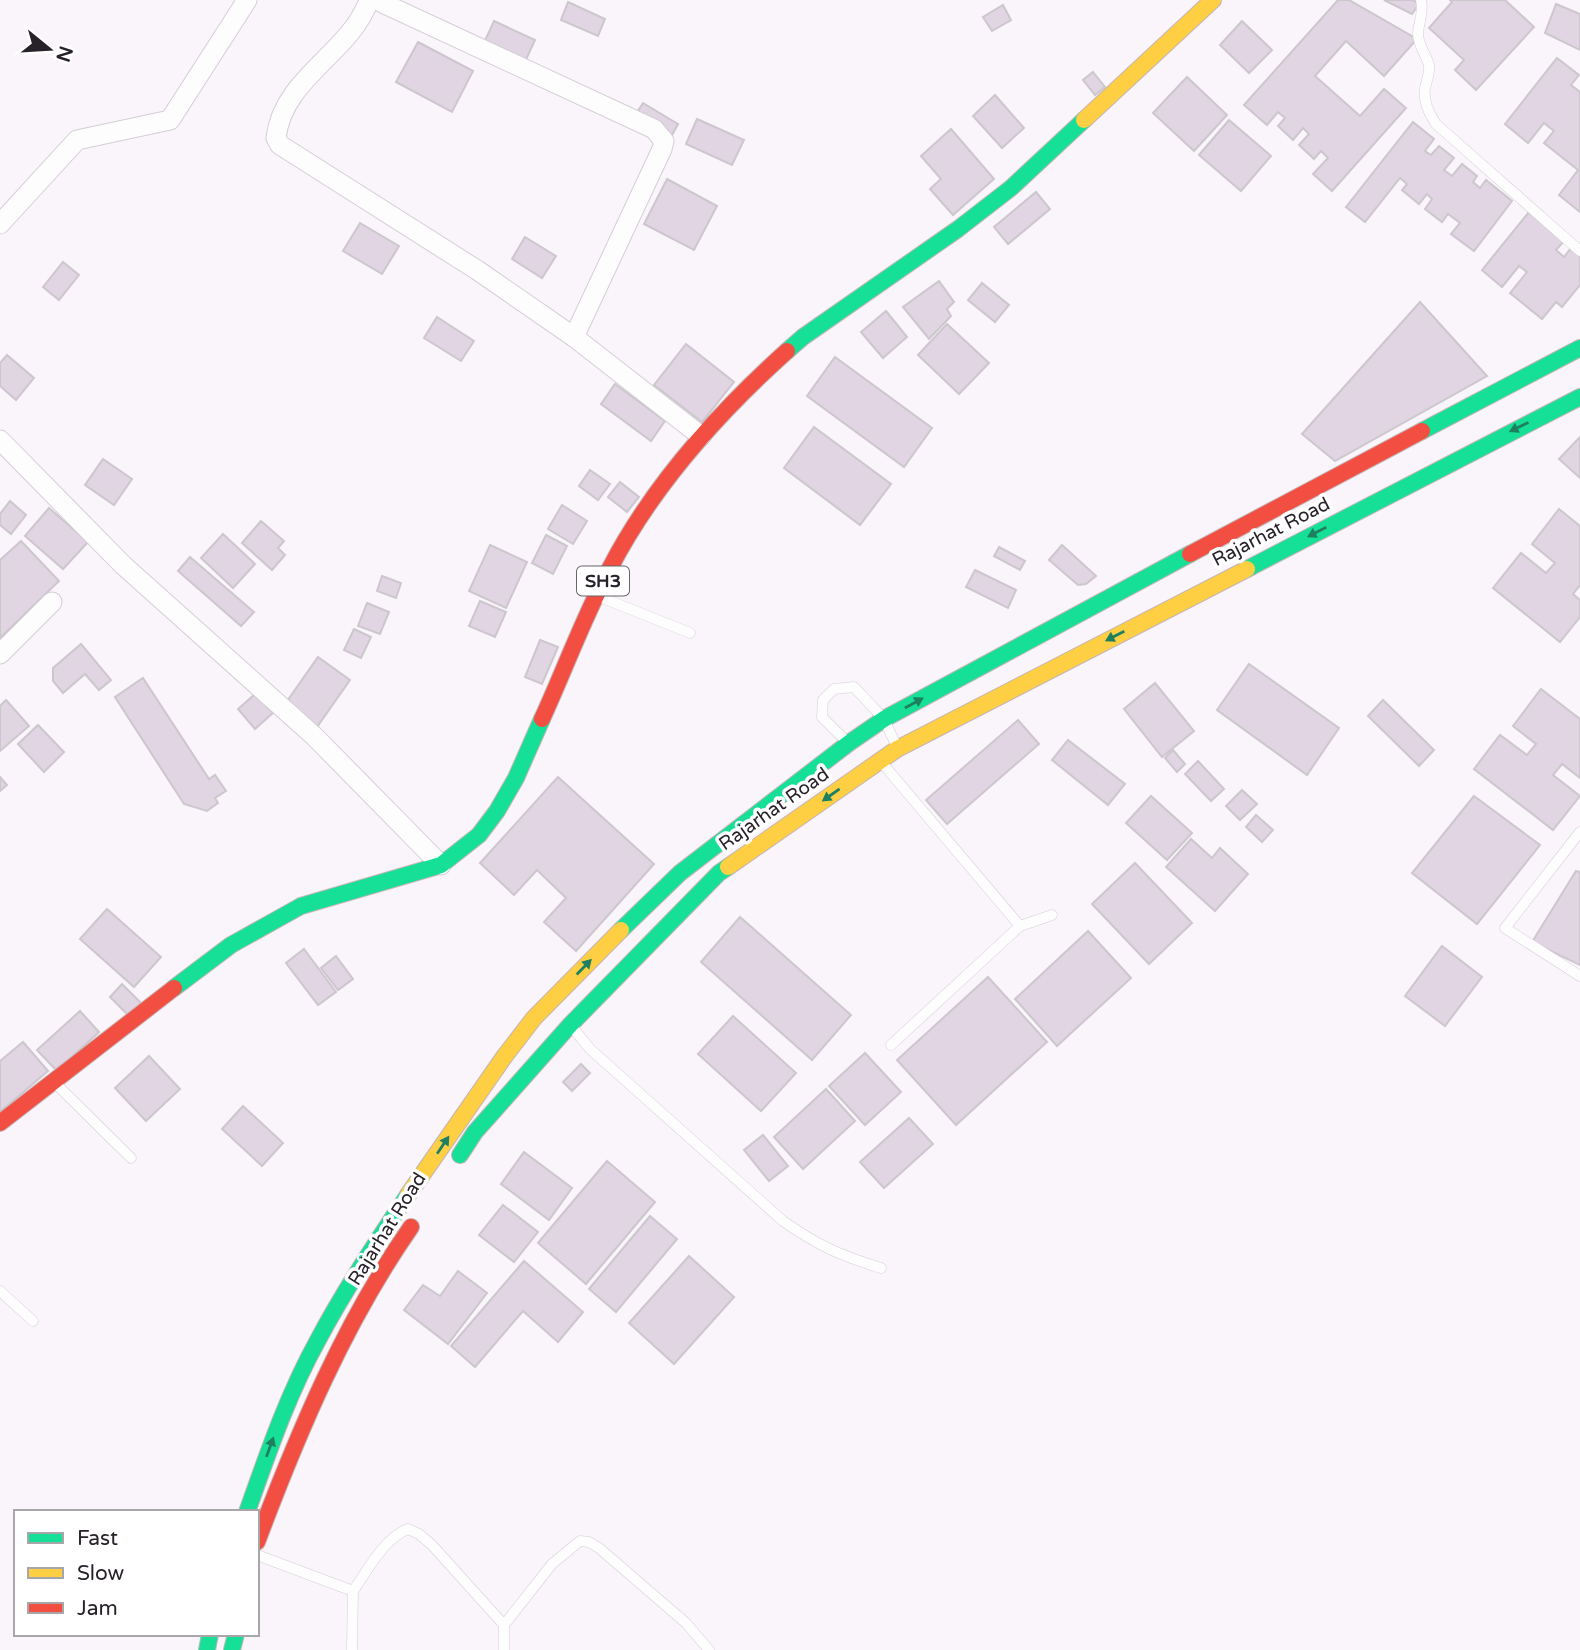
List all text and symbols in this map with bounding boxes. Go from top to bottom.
north arrow [14,14,84,84]
text: N [51,43,77,65]
one-way arrow [1509,422,1529,433]
street label: Rajarhat Road [1209,493,1333,571]
one-way arrow [1307,526,1327,537]
road number: SH3 [577,566,629,596]
one-way arrow [1105,631,1125,642]
one-way arrow [904,697,923,709]
street label: Rajarhat Road [715,763,833,855]
one-way arrow [822,788,840,802]
one-way arrow [576,959,592,976]
one-way arrow [436,1136,450,1154]
street label: Rajarhat Road [343,1168,431,1290]
one-way arrow [265,1437,276,1458]
legend [14,1510,259,1636]
text: Fast [77,1526,118,1551]
text: Slow [77,1561,125,1586]
text: Jam [77,1596,118,1621]

